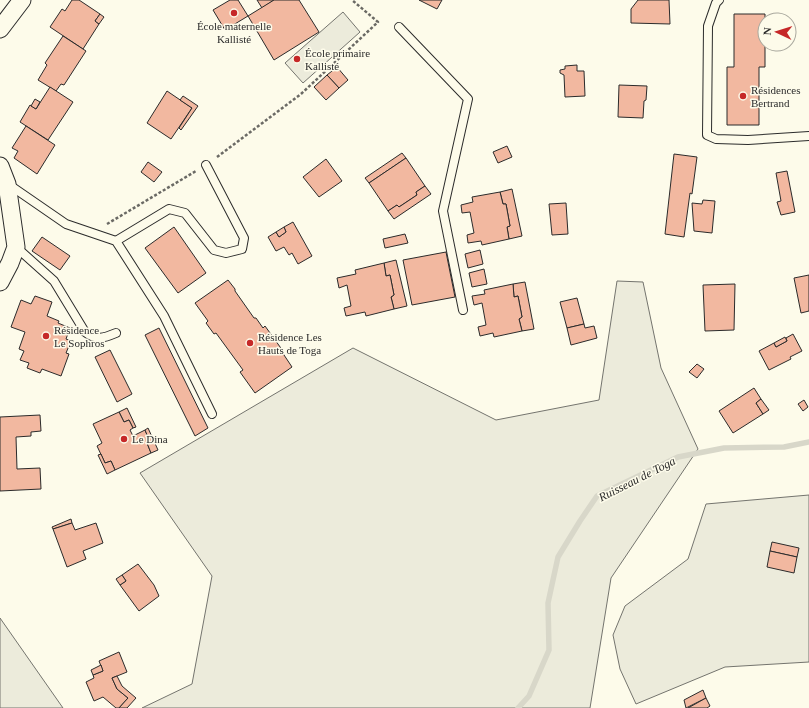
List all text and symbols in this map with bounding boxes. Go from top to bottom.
marker: École maternelle Kallisté [229,8,239,18]
north arrow [757,12,797,52]
place label: École maternelle Kallisté [197,20,271,45]
text: N [761,27,773,36]
place label: École primaire Kallisté [305,47,370,72]
marker: École primaire Kallisté [292,54,302,64]
place label: Résidences Bertrand [751,84,800,109]
marker: Résidences Bertrand [738,91,748,101]
place label: Résidence Le Sophros [54,324,104,349]
marker: Résidence Le Sophros [41,331,51,341]
place label: Résidence Les Hauts de Toga [258,331,322,356]
marker: Résidence Les Hauts de Toga [245,338,255,348]
place label: Le Dina [132,433,168,445]
marker: Le Dina [119,434,129,444]
water label: Ruisseau de Toga [595,454,678,505]

